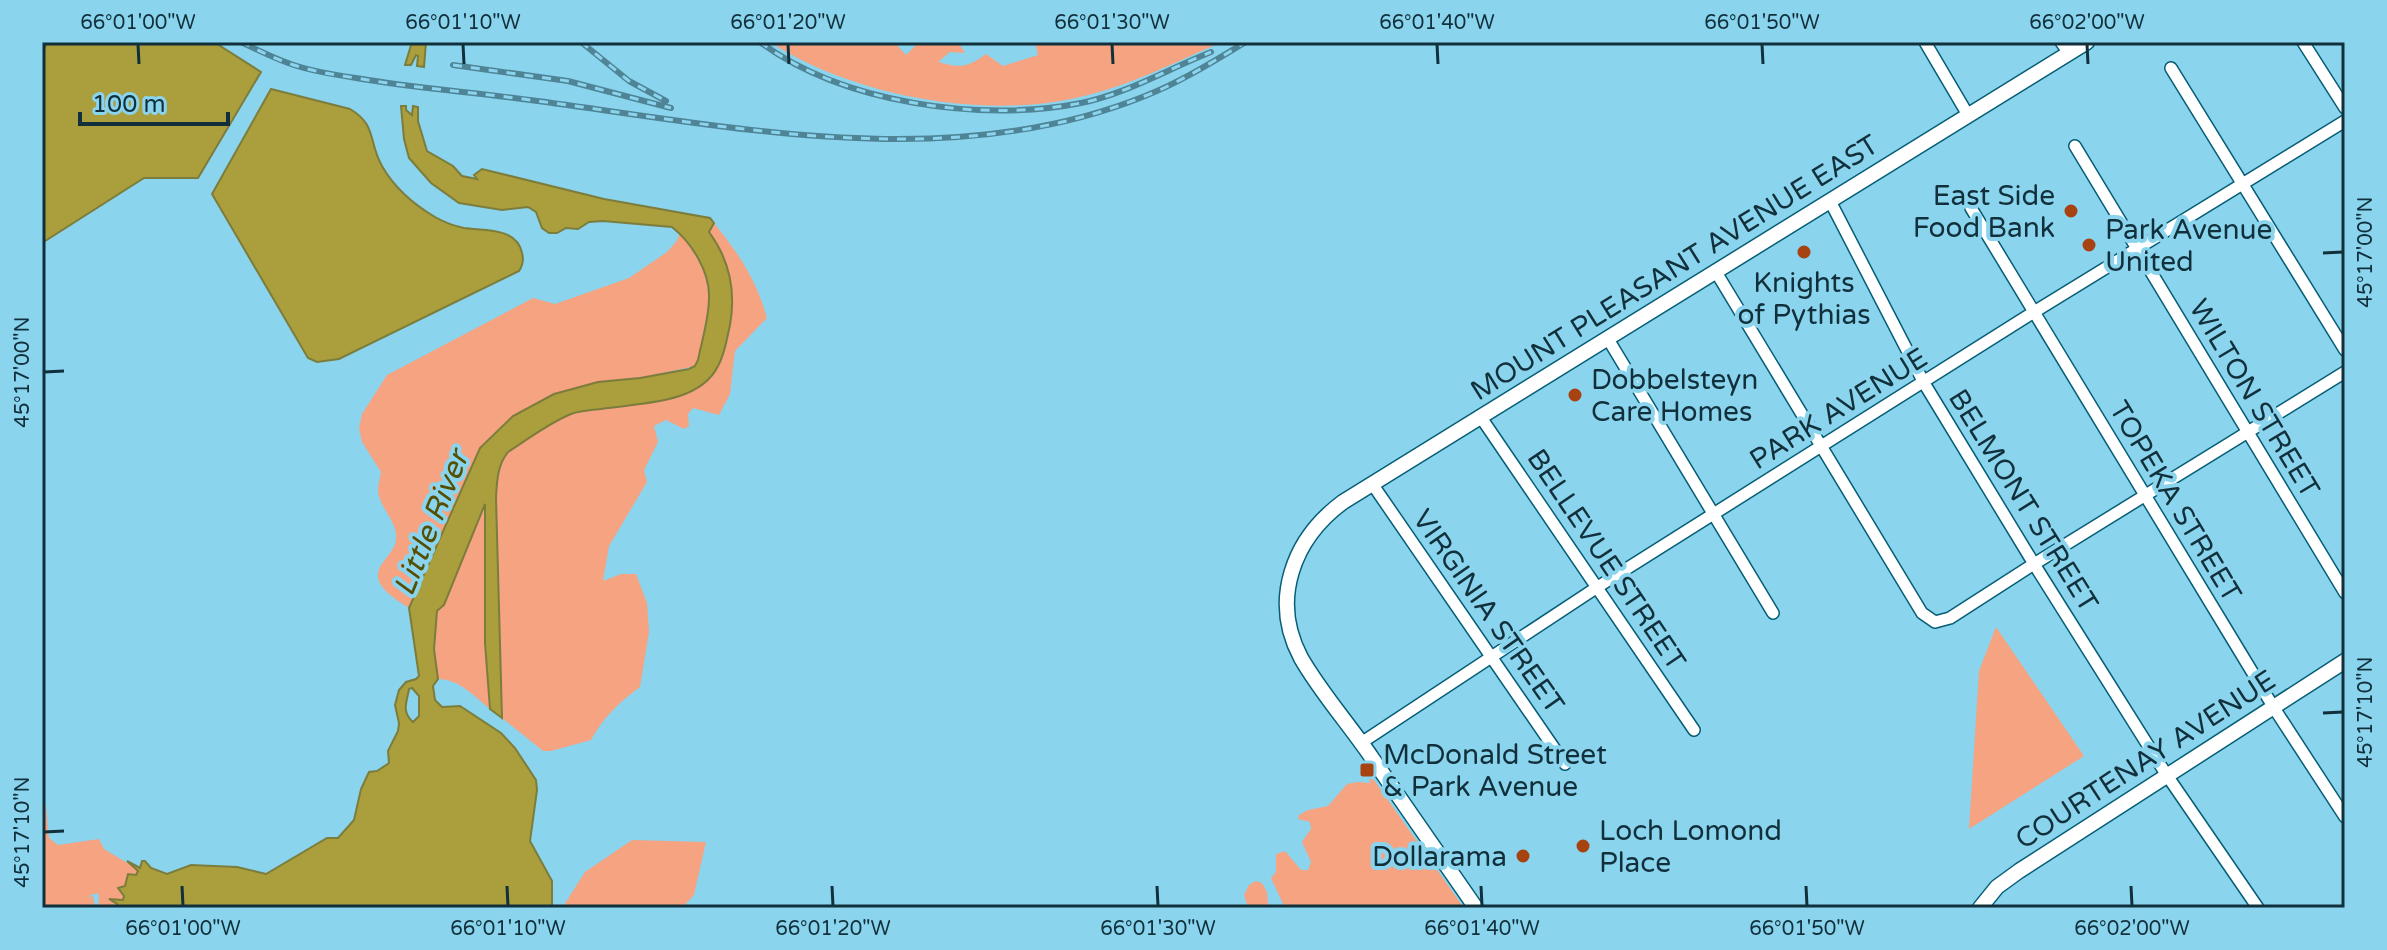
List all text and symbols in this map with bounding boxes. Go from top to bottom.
text: 66°01'00"W [80,11,196,35]
text: 66°01'10"W [405,11,521,35]
text: 66°01'20"W [730,11,846,35]
text: 66°01'30"W [1054,11,1170,35]
text: 66°01'40"W [1379,11,1495,35]
text: 66°01'50"W [1704,11,1820,35]
text: 66°02'00"W [2029,11,2145,35]
scale bar [80,76,228,126]
text: 100 m [92,90,166,119]
street label: MOUNT PLEASANT AVENUE EAST [1464,128,1885,408]
place label: East Side Food Bank [1913,179,2055,245]
text: 45°17'00"N [2354,196,2378,308]
marker: East Side Food Bank [2062,202,2080,220]
place label: Park Avenue United [2105,213,2272,279]
marker: Park Avenue United [2080,236,2098,254]
marker: Knights of Pythias [1795,243,1813,261]
place label: Knights of Pythias [1737,266,1871,332]
street label: WILTON STREET [2182,293,2327,504]
text: 45°17'00"N [11,316,35,428]
street label: PARK AVENUE [1743,341,1934,477]
place label: Dobbelsteyn Care Homes [1591,363,1758,429]
street label: BELMONT STREET [1941,383,2105,618]
marker: Dobbelsteyn Care Homes [1566,386,1584,404]
street label: TOPEKA STREET [2102,395,2248,608]
water label: Little River [386,442,479,601]
street label: BELLEVUE STREET [1520,443,1693,676]
street label: VIRGINIA STREET [1405,503,1571,720]
text: 45°17'10"N [2354,656,2378,768]
street label: COURTENAY AVENUE [2009,663,2282,857]
place label: McDonald Street & Park Avenue [1383,738,1607,804]
marker: McDonald Street & Park Avenue [1358,761,1376,779]
text: 45°17'10"N [11,776,35,888]
place label: Loch Lomond Place [1599,814,1782,880]
marker: Loch Lomond Place [1574,837,1592,855]
place label: Dollarama [1372,840,1507,874]
marker: Dollarama [1514,847,1532,865]
text: 66°01'00"W [125,917,241,941]
text: 66°01'10"W [450,917,566,941]
text: 66°01'20"W [775,917,891,941]
text: 66°01'30"W [1100,917,1216,941]
text: 66°01'40"W [1424,917,1540,941]
text: 66°01'50"W [1749,917,1865,941]
text: 66°02'00"W [2074,917,2190,941]

